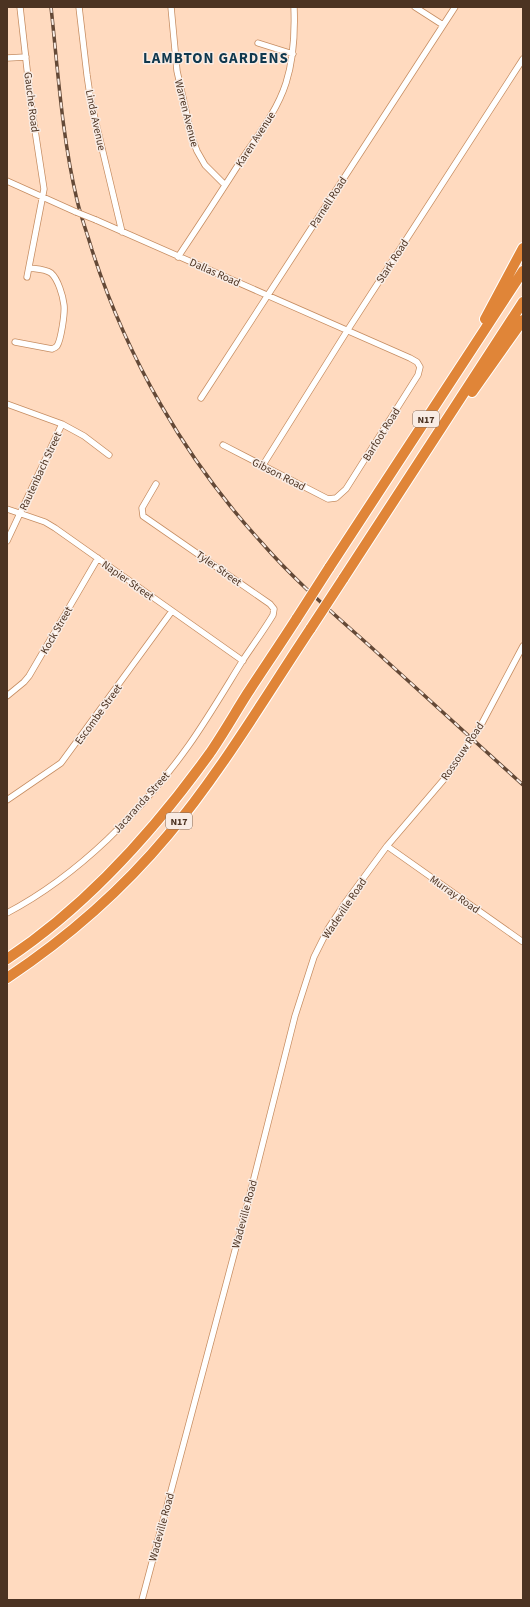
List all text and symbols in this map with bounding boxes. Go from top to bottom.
district label: LAMBTON GARDENS [143,48,289,69]
street label: Gauche Road [20,71,43,133]
street label: Warren Avenue [171,78,202,149]
street label: Linda Avenue [82,88,109,152]
street label: Karen Avenue [232,108,279,170]
street label: Parnell Road [306,174,351,231]
street label: Stark Road [373,236,412,286]
street label: Dallas Road [187,255,242,290]
street label: Barfoot Road [359,405,404,464]
road number: N17 [413,411,439,427]
street label: Rautenbach Street [16,429,65,513]
street label: Gibson Road [250,455,308,494]
street label: Tyler Street [193,547,245,590]
street label: Napier Street [99,557,157,604]
street label: Kock Street [37,604,76,657]
street label: Escombe Street [71,681,126,748]
street label: Rossouw Road [437,719,487,783]
street label: Jacaranda Street [110,768,173,836]
road number: N17 [166,813,192,829]
street label: Murray Road [427,872,483,917]
street label: Wadeville Road [319,875,370,942]
street label: Wadeville Road [228,1178,261,1250]
street label: Wadeville Road [145,1491,178,1563]

